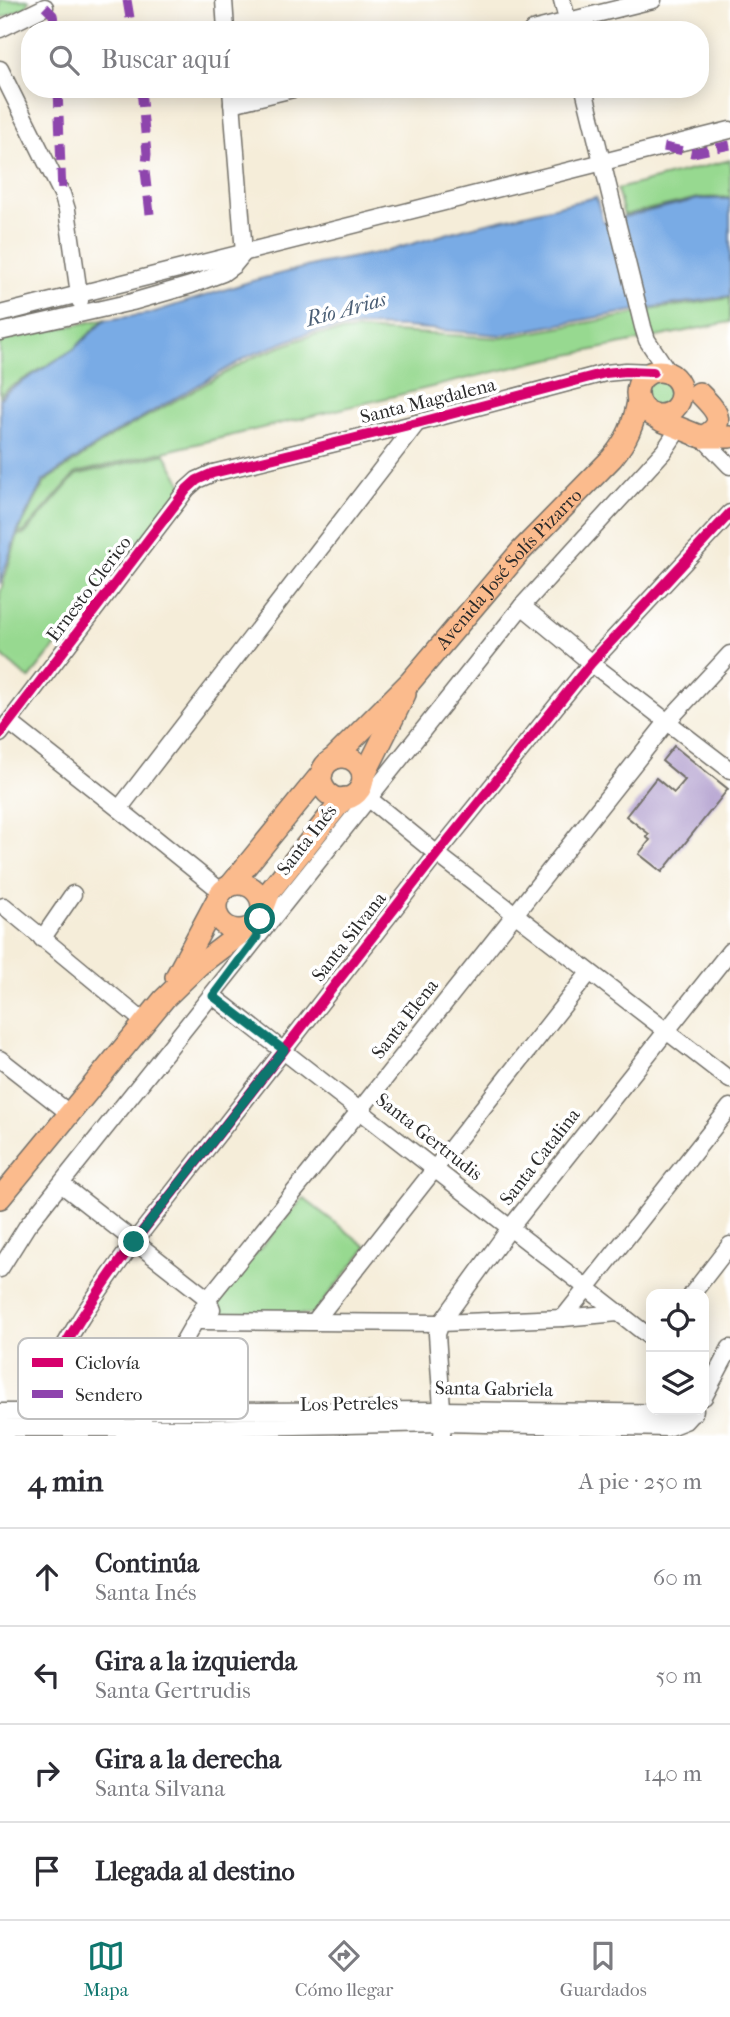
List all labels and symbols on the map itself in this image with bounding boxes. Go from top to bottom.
water label: Río Arias [301,287,389,332]
street label: Santa Magdalena [358,373,498,428]
street label: Avenida José Solís Pizarro [431,484,587,655]
street label: Ernesto Clerico [42,532,136,646]
street label: Santa Inés [273,800,341,880]
street label: Santa Silvana [307,888,391,986]
route start [244,903,275,934]
street label: Santa Elena [367,975,443,1063]
street label: Santa Gertrudis [371,1089,487,1185]
street label: Santa Catalina [495,1104,585,1210]
route end [118,1226,149,1257]
legend [18,1338,248,1419]
text: Ciclovía [75,1352,140,1374]
street label: Santa Gabriela [435,1377,553,1401]
text: Sendero [75,1384,143,1406]
street label: Los Petreles [300,1392,398,1416]

